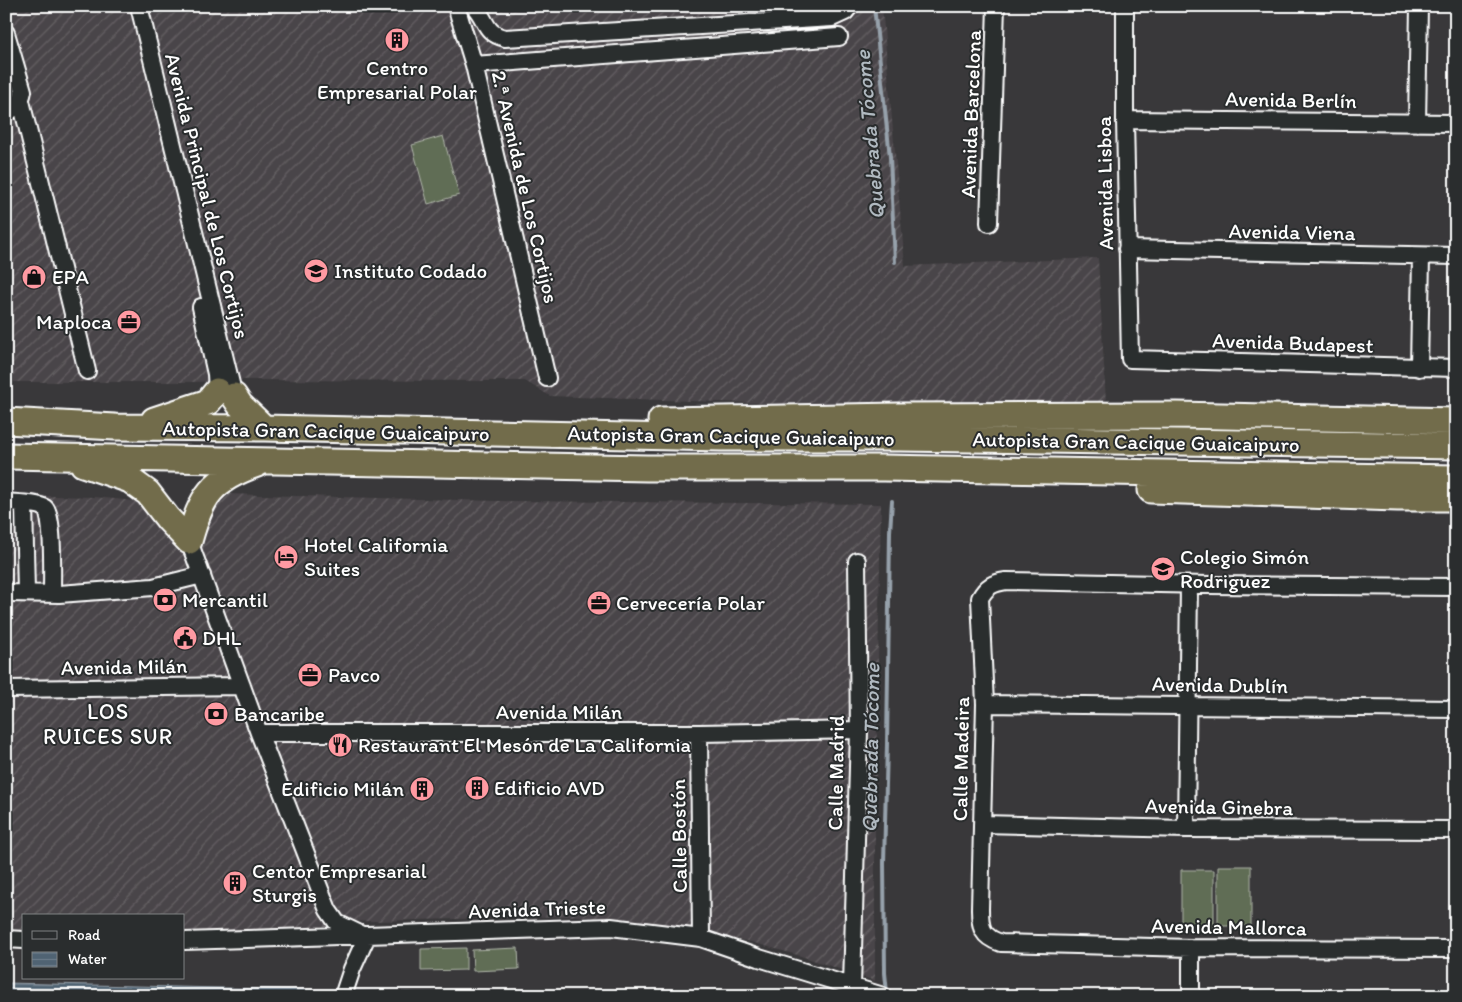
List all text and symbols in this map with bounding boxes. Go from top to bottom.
building icon: Centro Empresarial Polar [384,27,410,53]
street label: Avenida Barcelona [955,29,986,199]
water label: Quebrada Tócome [849,48,890,220]
street label: Avenida Principal de Los Cortijos [160,51,255,341]
place label: Centro Empresarial Polar [317,55,477,104]
street label: 2.ª Avenida de Los Cortijos [487,68,564,306]
street label: Avenida Berlín [1225,86,1357,113]
street label: Avenida Lisboa [1091,116,1118,250]
street label: Avenida Viena [1228,218,1356,245]
school or university icon: Instituto Codado [303,258,329,284]
place label: Instituto Codado [334,258,487,283]
shop icon: EPA [21,264,47,290]
place label: EPA [52,264,90,289]
place label: Maploca [36,309,112,334]
office icon: Maploca [116,309,142,335]
street label: Avenida Budapest [1212,327,1374,358]
street label: Autopista Gran Cacique Guaicaipuro [162,415,490,446]
street label: Autopista Gran Cacique Guaicaipuro [567,420,895,451]
street label: Autopista Gran Cacique Guaicaipuro [972,426,1300,457]
place label: Hotel California Suites [304,532,448,581]
hotel icon: Hotel California Suites [273,544,299,570]
place label: Colegio Simón Rodriguez [1180,544,1309,593]
school or university icon: Colegio Simón Rodriguez [1150,556,1176,582]
bank icon: Mercantil [152,587,178,613]
place label: Mercantil [182,587,268,612]
office icon: Cervecería Polar [586,590,612,616]
place label: Cervecería Polar [616,590,765,615]
public building icon: DHL [172,625,198,651]
place label: DHL [202,625,241,650]
street label: Avenida Milán [61,653,187,680]
office icon: Pavco [297,662,323,688]
place label: Pavco [328,662,380,687]
water label: Quebrada Tócome [856,662,885,833]
street label: Avenida Dublín [1152,671,1288,698]
street label: Calle Madeira [947,696,974,822]
district label: LOS RUICES SUR [43,698,173,750]
street label: Avenida Milán [496,699,622,724]
bank icon: Bancaribe [203,701,229,727]
place label: Bancaribe [234,701,325,726]
street label: Calle Madrid [822,715,849,831]
restaurant icon: Restaurant El Mesón de La California [327,732,353,758]
place label: Restaurant El Mesón de La California [358,732,691,757]
building icon: Edificio AVD [464,775,490,801]
place label: Edificio AVD [494,775,605,800]
place label: Edificio Milán [281,776,404,801]
building icon: Edificio Milán [409,776,435,802]
street label: Calle Bostón [665,779,692,893]
street label: Avenida Ginebra [1145,793,1293,820]
place label: Centor Empresarial Sturgis [252,858,427,907]
building icon: Centor Empresarial Sturgis [222,870,248,896]
street label: Avenida Trieste [468,894,606,923]
street label: Avenida Mallorca [1151,913,1307,940]
legend [22,914,185,980]
text: Road [68,926,101,944]
text: Water [68,950,107,968]

